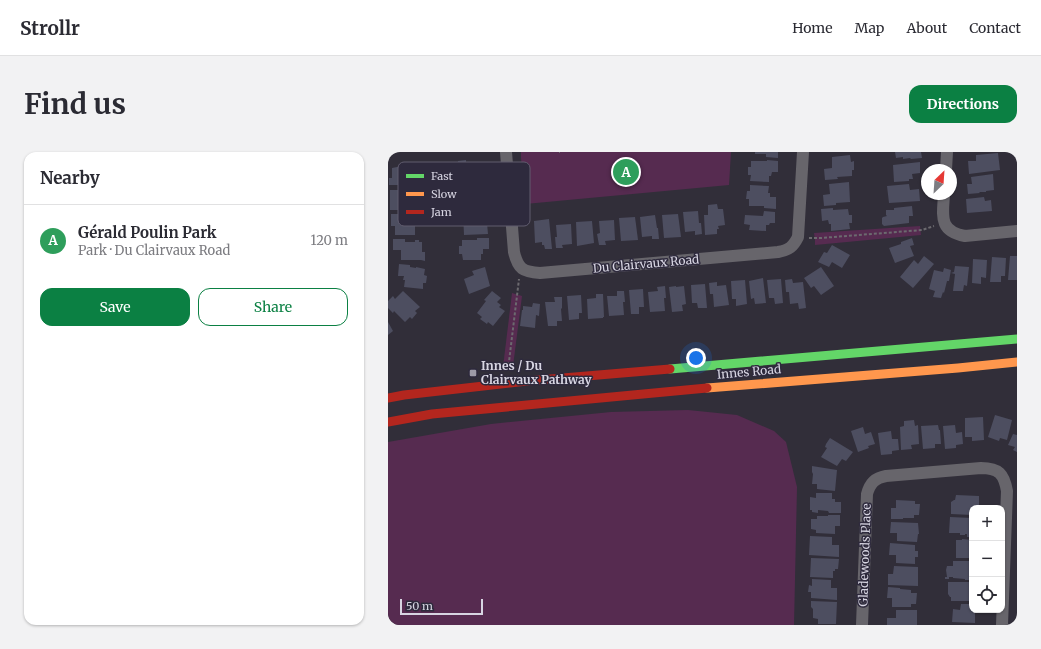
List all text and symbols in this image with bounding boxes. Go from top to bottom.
text: Strollr [20,16,80,40]
text: Home [792,19,833,37]
text: Map [855,19,884,37]
text: About [906,19,947,37]
text: Contact [969,19,1021,37]
button: Directions [909,85,1017,123]
text: Find us [24,86,126,122]
pin: A [613,157,639,187]
legend [398,162,530,226]
north arrow [921,164,957,200]
text: Nearby [40,167,100,189]
text: Fast [431,169,454,183]
text: Slow [431,187,457,201]
text: Jam [430,205,452,219]
text: Gérald Poulin Park [78,223,217,242]
text: A [48,232,58,249]
text: 120 m [310,232,348,249]
text: Park · Du Clairvaux Road [78,242,230,259]
street label: Du Clairvaux Road [592,251,700,276]
button: Save [40,288,190,326]
button: Share [198,288,348,326]
your location [686,348,706,368]
place label: Innes / Du Clairvaux Pathway [481,358,593,387]
street label: Innes Road [716,361,782,382]
marker: Innes / Du Clairvaux Pathway [468,368,478,378]
street label: Gladewoods Place [855,503,874,607]
map controls [969,505,1005,613]
button: + [969,505,1005,541]
button: − [969,541,1005,577]
button: locate [969,577,1005,613]
scale bar [400,597,483,616]
text: 50 m [406,599,433,613]

